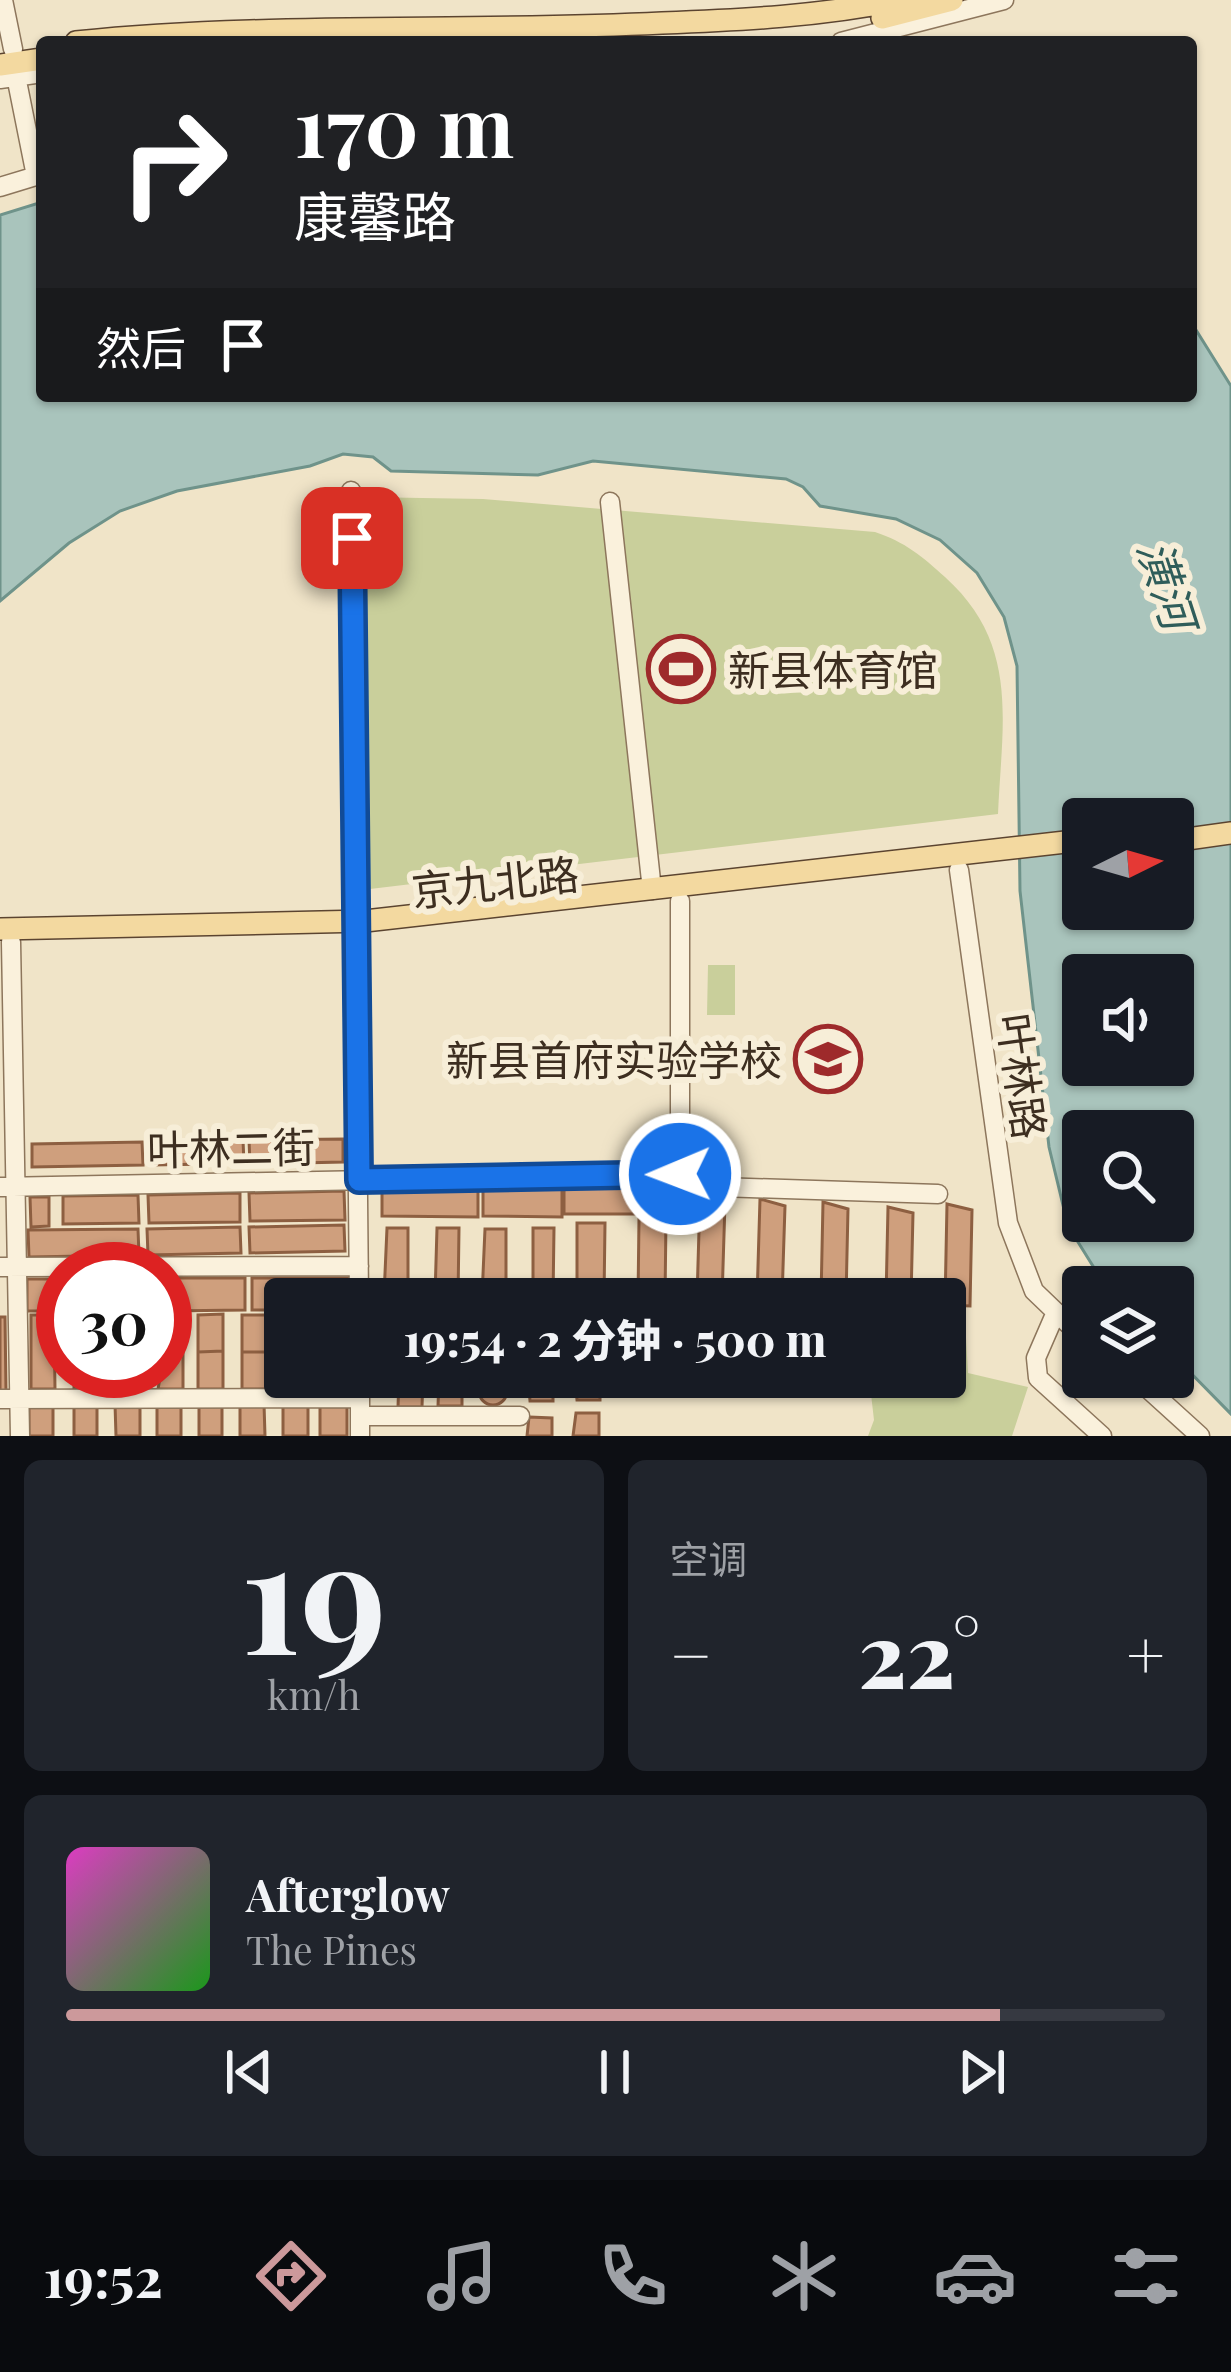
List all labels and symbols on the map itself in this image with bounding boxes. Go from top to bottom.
pin [301,487,403,589]
water label: 潢河 [1127,532,1214,644]
sports icon: 新县体育馆 [646,634,716,704]
place label: 新县体育馆 [728,641,938,697]
north arrow [1062,798,1194,930]
street label: 京九北路 [409,844,581,918]
street label: 叶林路 [987,1010,1059,1142]
school or university icon: 新县首府实验学校 [793,1024,863,1094]
place label: 新县首府实验学校 [446,1031,782,1087]
position arrow [617,1111,743,1237]
street label: 叶林二街 [147,1118,315,1176]
speed limit sign: 30 [36,1242,192,1398]

